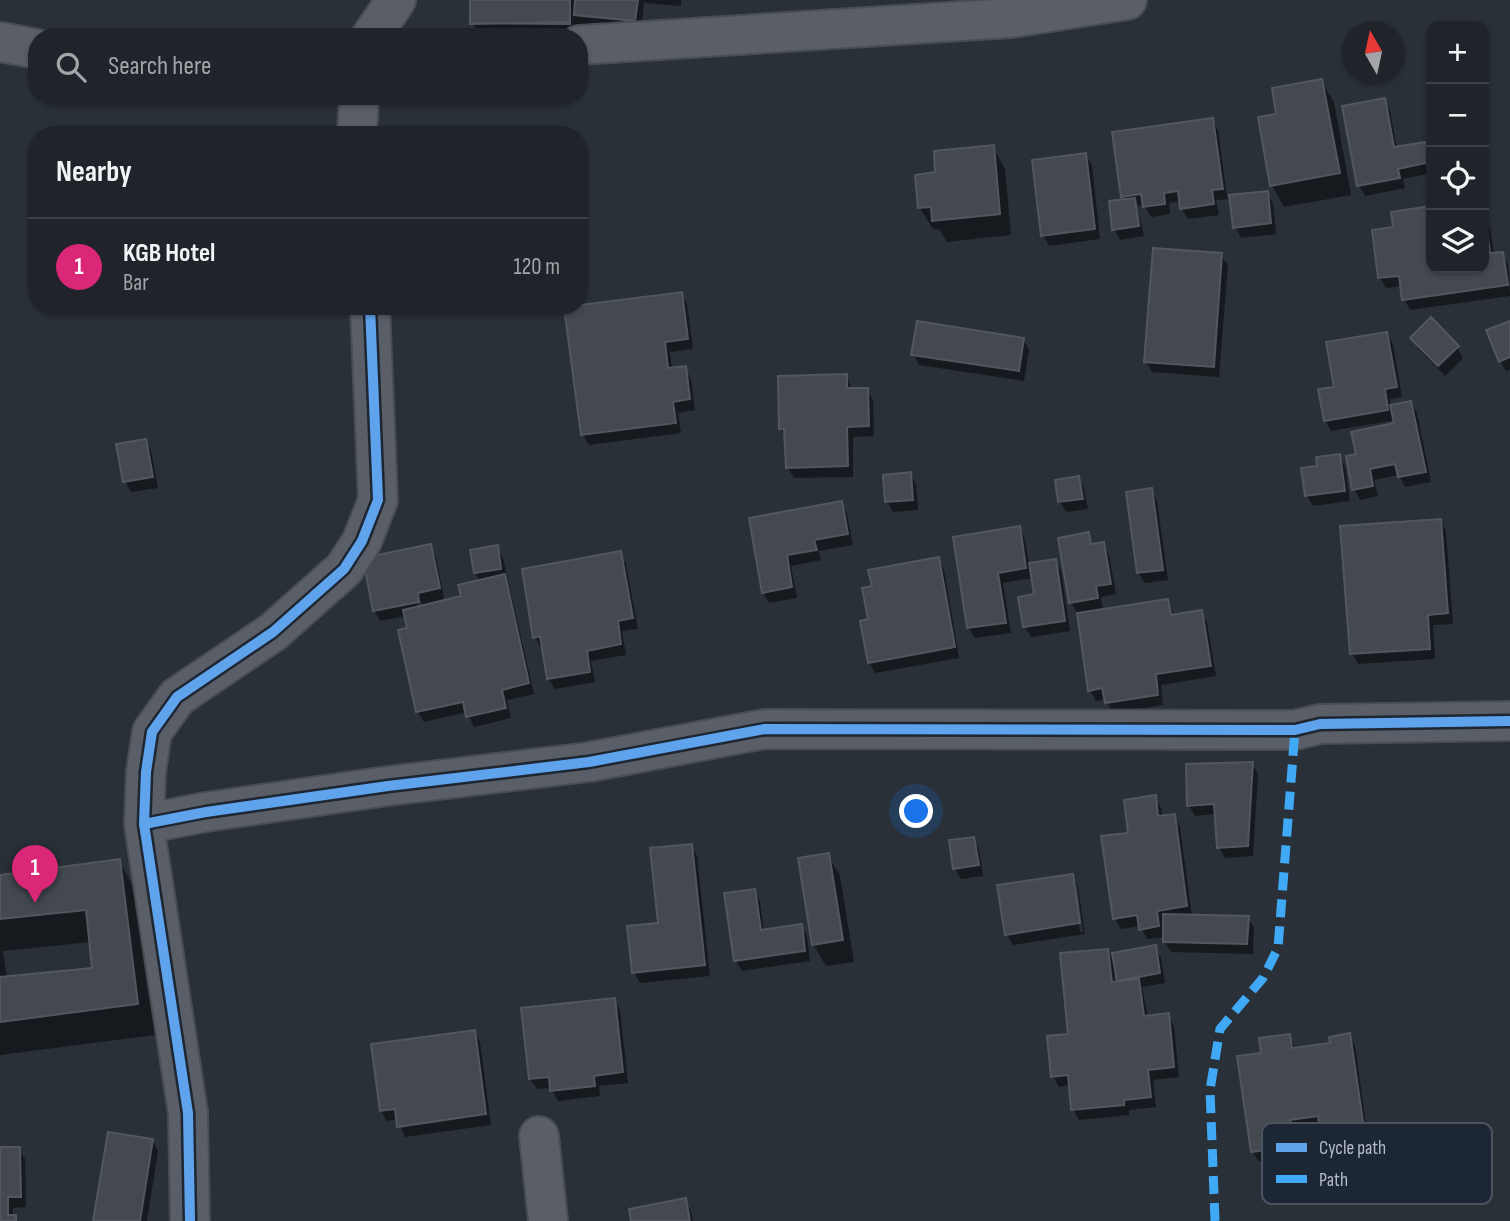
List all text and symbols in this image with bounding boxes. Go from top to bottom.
north arrow [1342,21,1405,84]
map controls [1426,21,1489,273]
button: + [1426,21,1489,84]
search box [28,28,588,105]
icon: search [52,48,90,86]
text: Search here [108,51,211,82]
button: − [1426,84,1489,147]
button: locate [1426,147,1489,210]
text: Nearby [56,154,132,190]
button: layers [1426,210,1489,273]
text: KGB Hotel [123,238,215,269]
text: 1 [74,253,84,281]
text: 120 m [514,253,560,281]
text: Bar [123,269,149,297]
your location [899,794,933,828]
pin: 1 [12,845,58,903]
legend [1262,1123,1492,1204]
text: Cycle path [1319,1137,1386,1160]
text: Path [1319,1169,1348,1192]

